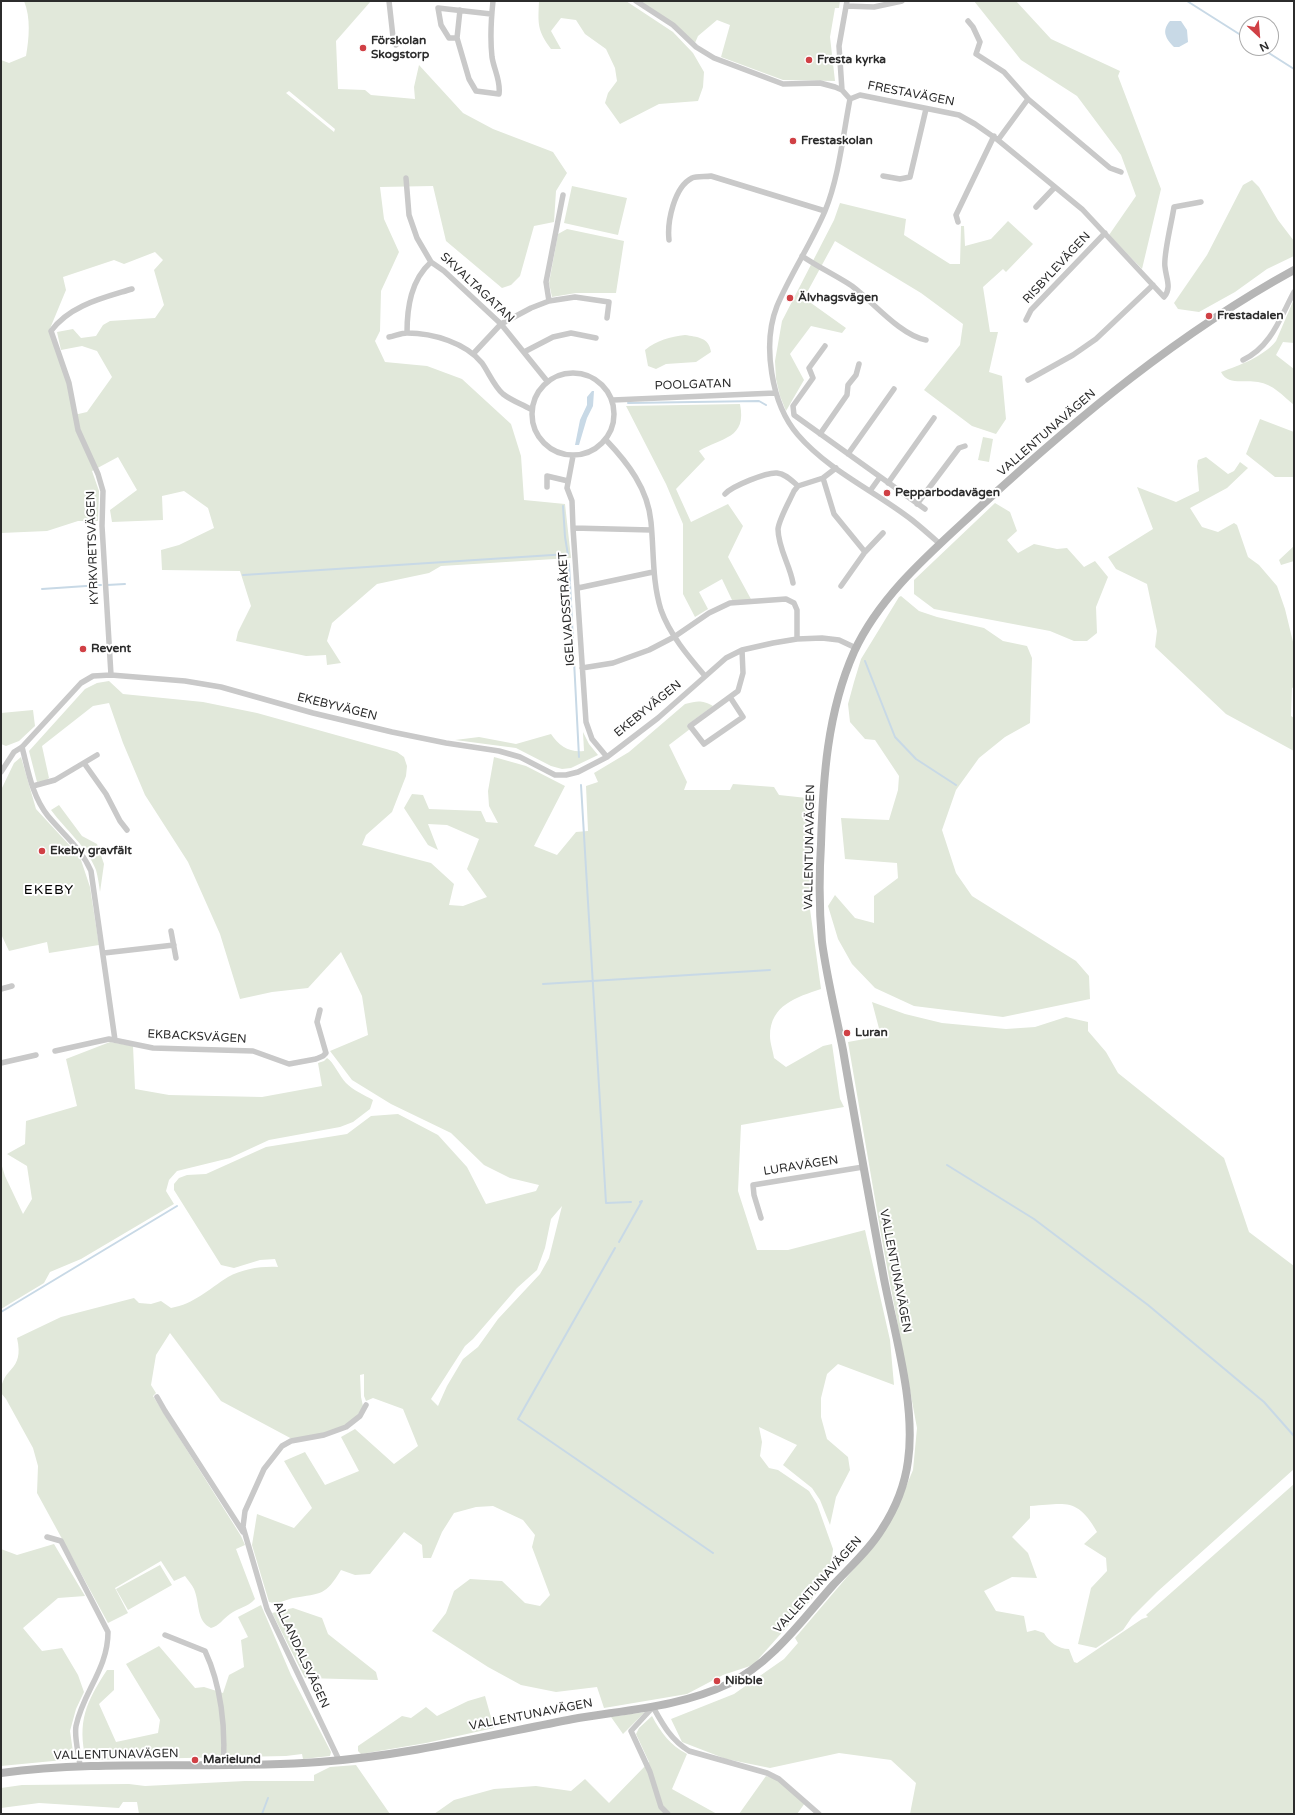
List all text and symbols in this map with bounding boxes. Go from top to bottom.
north arrow [1239,16,1279,56]
place label: Förskolan Skogstorp [371,34,429,62]
text: N [1257,39,1271,54]
marker: Förskolan Skogstorp [358,43,368,53]
place label: Fresta kyrka [817,53,886,67]
marker: Fresta kyrka [804,55,814,65]
street label: FRESTAVÄGEN [866,78,956,110]
place label: Frestaskolan [801,134,873,148]
marker: Frestaskolan [788,136,798,146]
street label: RISBYLEVÄGEN [1020,229,1094,307]
street label: SKVALTAGATAN [437,250,517,326]
place label: Älvhagsvägen [798,291,878,305]
marker: Älvhagsvägen [785,293,795,303]
place label: Frestadalen [1217,309,1284,323]
marker: Frestadalen [1204,311,1214,321]
street label: POOLGATAN [654,376,732,394]
street label: VALLENTUNAVÄGEN [995,386,1099,480]
place label: Pepparbodavägen [895,486,1000,500]
marker: Pepparbodavägen [882,488,892,498]
street label: KYRKVRETSVÄGEN [84,491,102,605]
street label: IGELVADSSTRÅKET [556,551,578,667]
place label: Revent [91,642,131,656]
marker: Revent [78,644,88,654]
street label: EKEBYVÄGEN [612,678,684,740]
street label: EKEBYVÄGEN [295,690,379,724]
street label: VALLENTUNAVÄGEN [802,784,818,910]
place label: Ekeby gravfält [50,844,132,858]
marker: Ekeby gravfält [37,846,47,856]
district label: EKEBY [24,882,74,898]
place label: Luran [855,1026,888,1040]
street label: EKBACKSVÄGEN [147,1027,247,1047]
marker: Luran [842,1028,852,1038]
street label: LURAVÄGEN [762,1153,840,1179]
street label: VALLENTUNAVÄGEN [876,1208,914,1334]
street label: VALLENTUNAVÄGEN [771,1534,865,1636]
street label: ALLANDALSVÄGEN [270,1599,332,1711]
place label: Nibble [725,1674,762,1688]
marker: Nibble [712,1676,722,1686]
street label: VALLENTUNAVÄGEN [468,1696,594,1734]
street label: VALLENTUNAVÄGEN [53,1747,179,1763]
place label: Marielund [203,1753,261,1767]
marker: Marielund [190,1755,200,1765]

